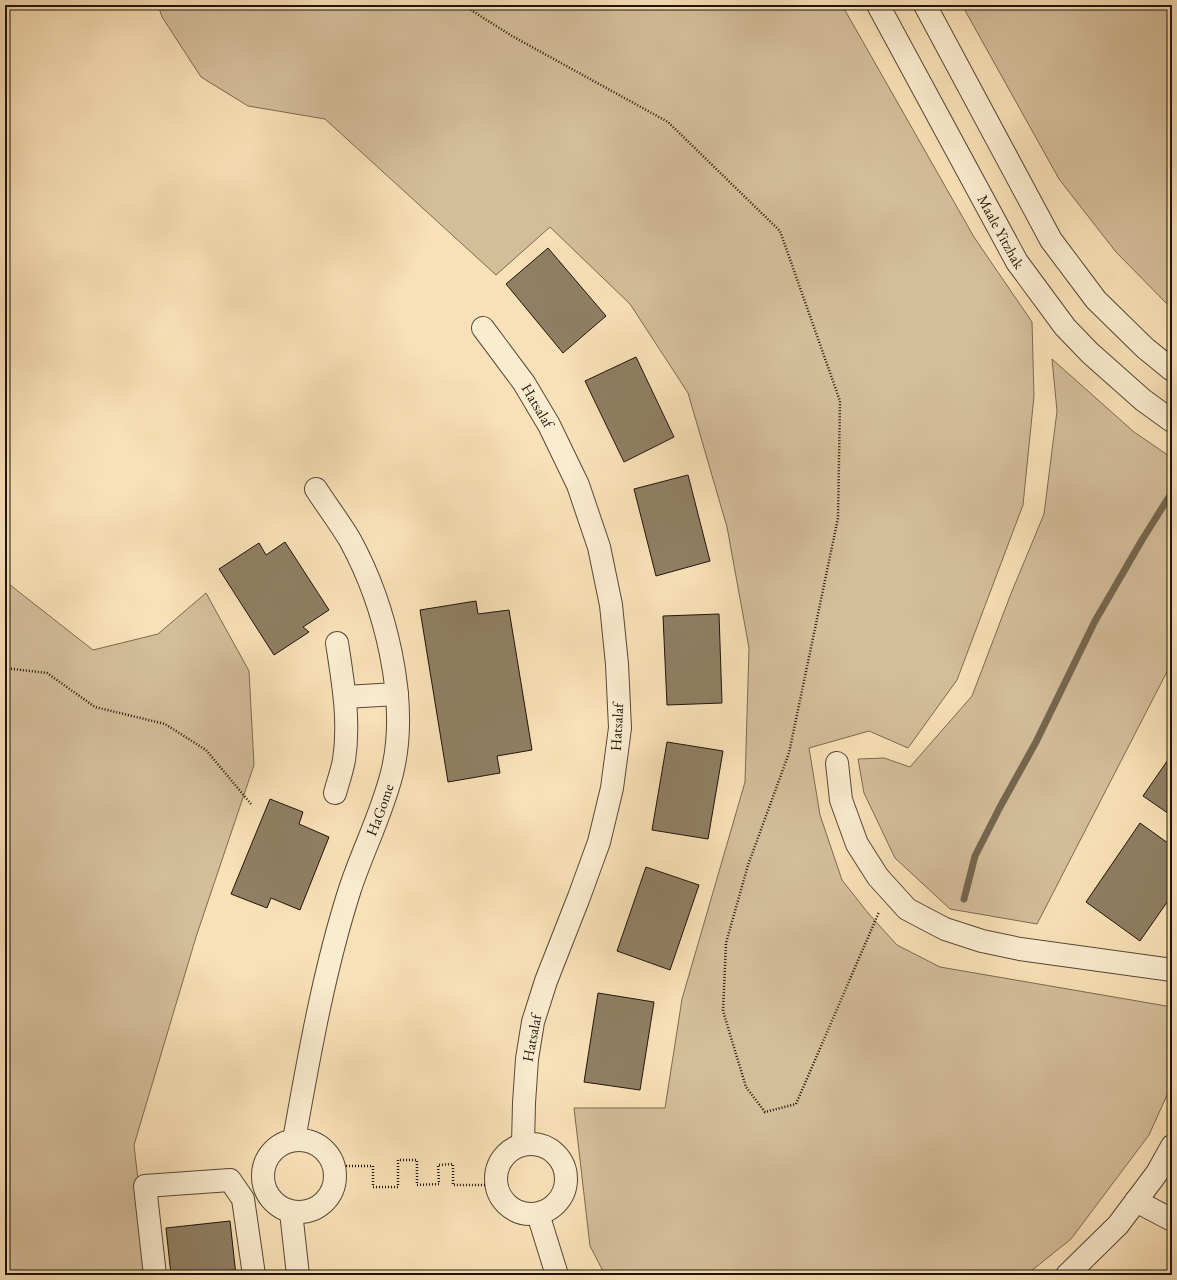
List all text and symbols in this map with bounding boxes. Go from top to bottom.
street label: Maale Yitzhak [974,191,1029,273]
street label: Hatsalaf [517,380,560,433]
street label: Hatsalaf [606,700,627,751]
street label: HaGome [361,781,398,839]
street label: Hatsalaf [518,1010,546,1063]

